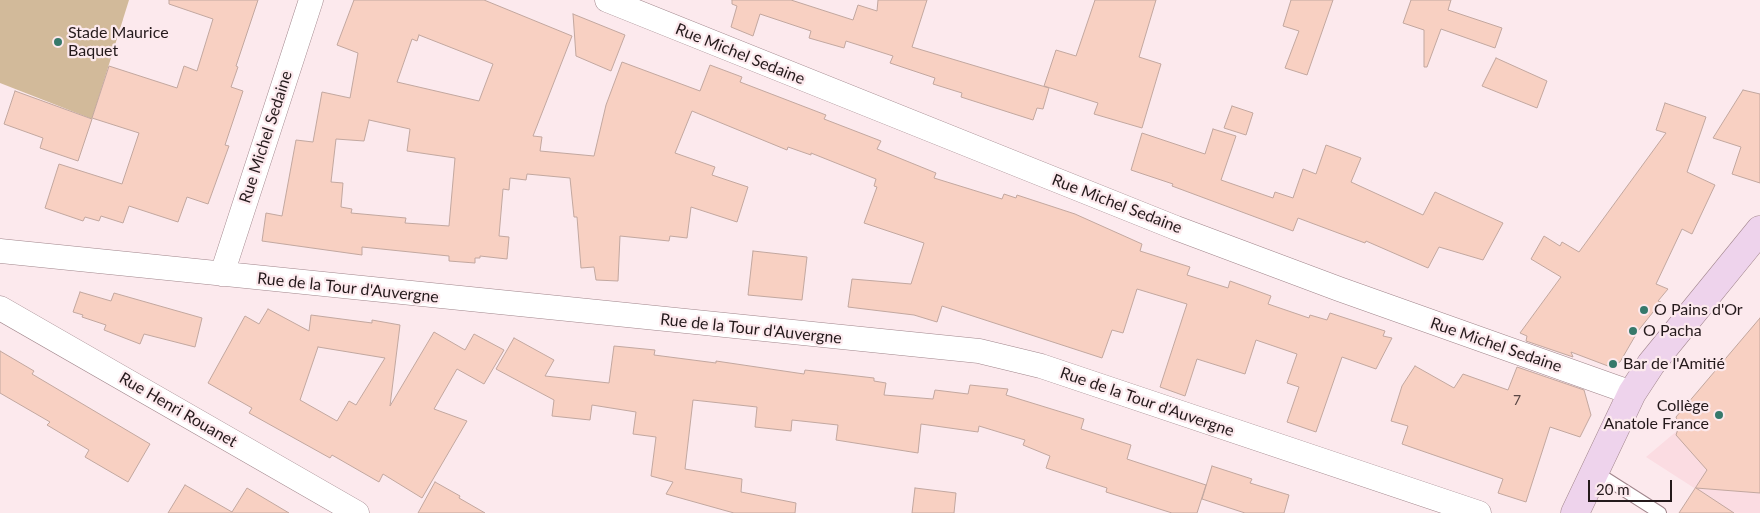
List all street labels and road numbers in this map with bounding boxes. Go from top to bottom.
street label: Rue Michel Sedaine [673,19,807,89]
street label: Rue Michel Sedaine [236,68,296,206]
street label: Rue Michel Sedaine [1049,170,1185,238]
street label: Rue de la Tour d'Auvergne [256,269,440,307]
street label: Rue de la Tour d'Auvergne [659,310,843,348]
street label: Rue Michel Sedaine [1428,313,1564,377]
street label: Rue de la Tour d'Auvergne [1058,363,1236,441]
street label: Rue Henri Rouanet [116,368,240,452]

